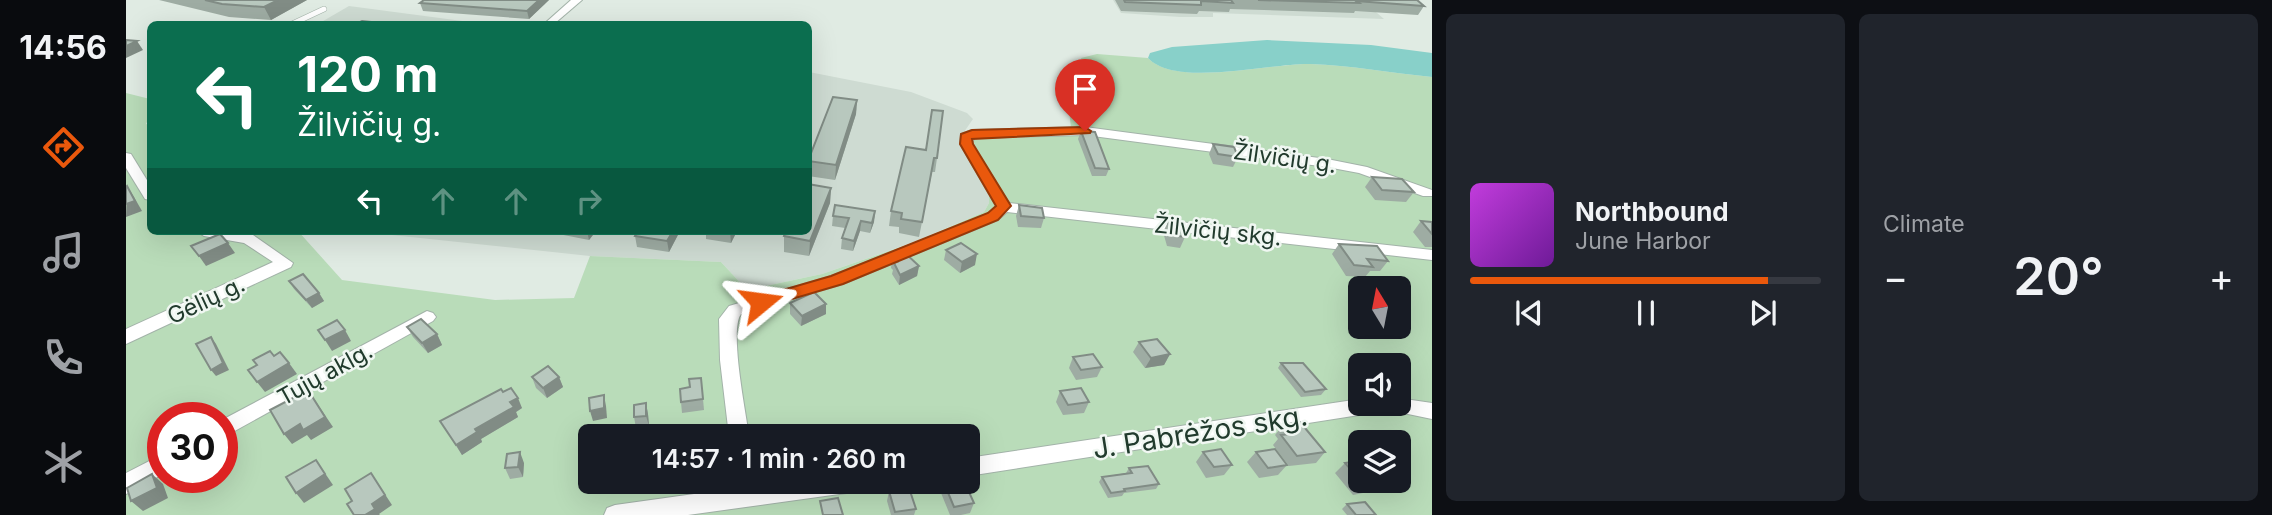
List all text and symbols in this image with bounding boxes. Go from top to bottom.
text: 14:56 [19,28,107,67]
text: 120 m [297,45,438,104]
icon: left [182,49,273,140]
pin [1055,59,1115,131]
icon: arrive [1066,70,1104,108]
text: Žilvičių g. [297,105,441,144]
icon: directions [39,123,88,172]
street label: Žilvičių g. [1232,137,1338,179]
icon: left [351,182,389,220]
icon: ahead [424,182,462,220]
icon: ahead [497,182,535,220]
icon: right [570,182,608,220]
text: Northbound [1575,196,1729,227]
street label: Žilvičių skg. [1153,210,1283,252]
text: Climate [1883,210,1965,238]
text: June Harbor [1575,227,1711,255]
icon: music [39,228,88,277]
text: 20° [2013,245,2104,308]
text: − [1883,254,1908,300]
text: + [2209,254,2234,300]
position arrow [724,265,798,339]
street label: Gėlių g. [163,270,249,330]
north arrow [1348,276,1410,340]
map controls [1348,276,1411,493]
icon: previous [1510,294,1548,332]
icon: pause [1627,294,1665,332]
icon: next [1744,294,1782,332]
icon: phone [39,333,88,382]
street label: Tujų aklg. [273,336,377,412]
button: sound [1348,353,1411,416]
street label: J. Pabrėžos skg. [1090,398,1310,466]
speed limit sign: 30 [147,402,238,493]
button: layers [1348,430,1411,493]
icon: climate [39,438,88,487]
text: 14:57 · 1 min · 260 m [652,443,906,474]

